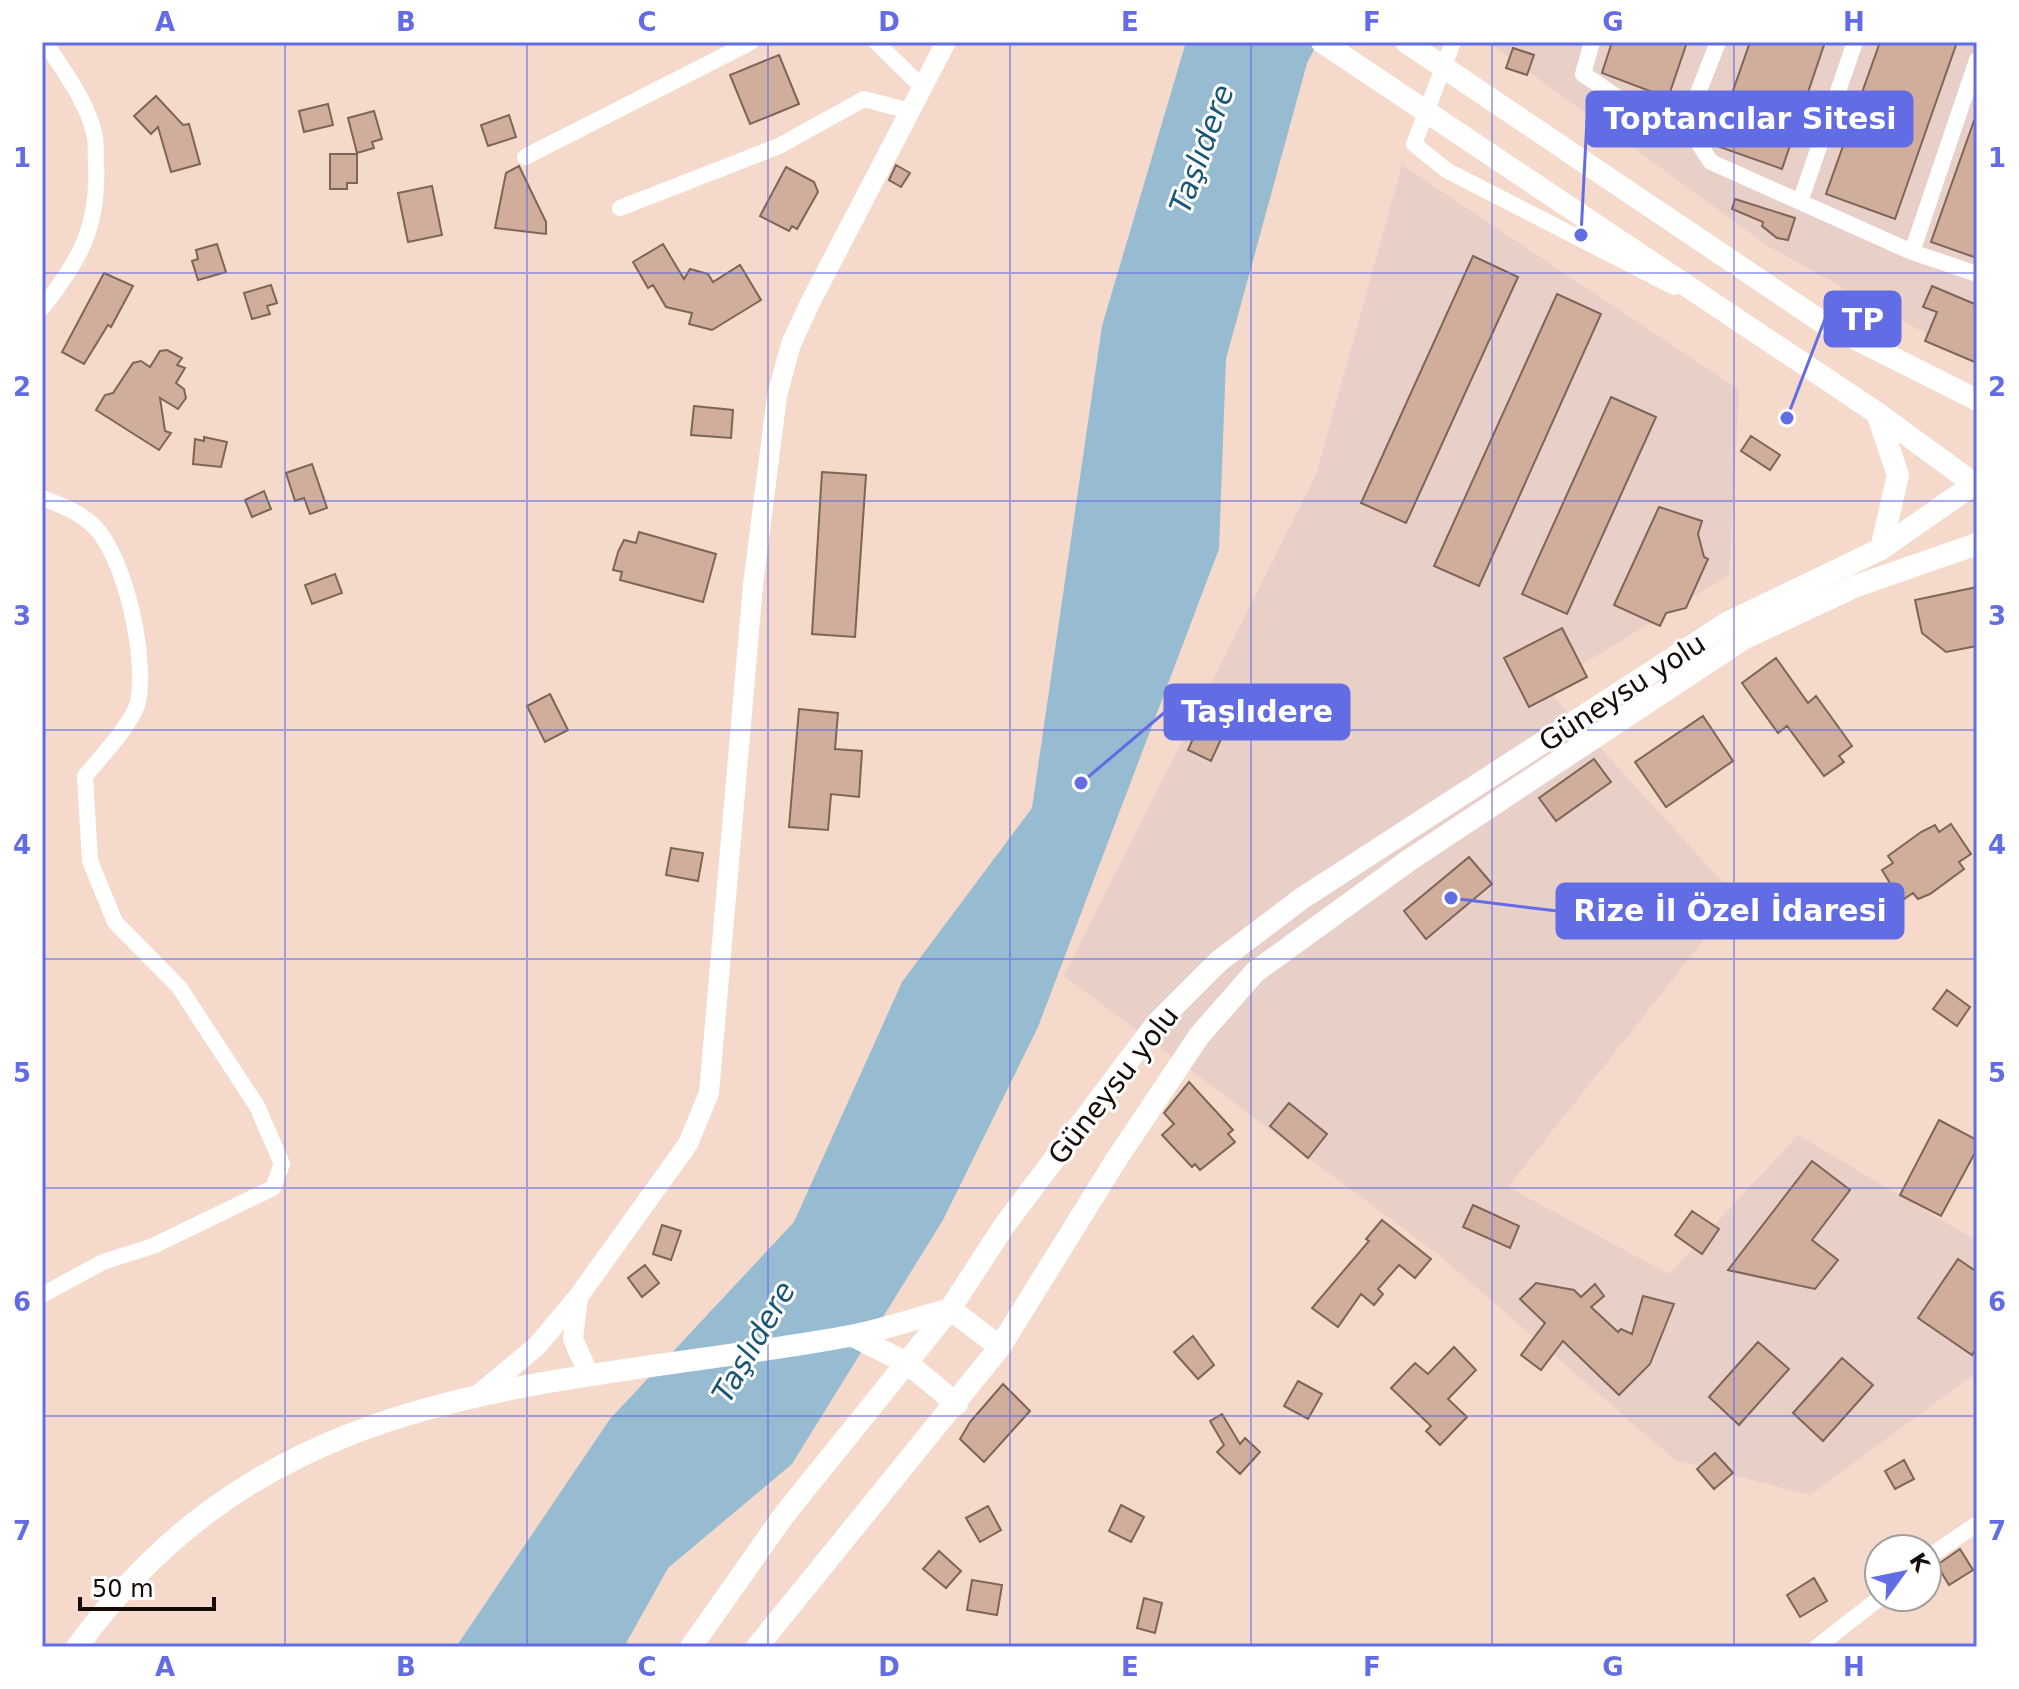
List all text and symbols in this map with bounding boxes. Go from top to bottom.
text: A [155,7,175,37]
text: B [396,7,416,37]
text: C [637,7,657,37]
text: D [878,7,900,37]
text: E [1121,7,1139,37]
text: F [1363,7,1381,37]
text: G [1602,7,1624,37]
text: H [1843,7,1865,37]
water label: Taşlıdere [1162,80,1241,218]
callout: Toptancılar Sitesi [1587,92,1912,146]
text: Toptancılar Sitesi [1603,101,1897,136]
text: 1 [13,143,31,173]
text: 1 [1988,143,2006,173]
callout: TP [1825,292,1900,346]
text: TP [1842,302,1884,337]
text: 2 [13,372,31,402]
text: 2 [1988,372,2006,402]
text: 3 [13,601,31,631]
text: 3 [1988,601,2006,631]
street label: Güneysu yolu [1533,626,1712,758]
callout: Taşlıdere [1165,685,1349,739]
text: Taşlıdere [1181,694,1333,729]
text: 4 [13,830,31,860]
text: 4 [1988,830,2006,860]
callout: Rize İl Özel İdaresi [1557,884,1903,938]
text: Rize İl Özel İdaresi [1573,892,1887,928]
street label: Güneysu yolu [1041,1000,1185,1171]
text: 5 [13,1058,31,1088]
text: 5 [1988,1058,2006,1088]
water label: Taşlıdere [705,1275,802,1409]
text: 6 [13,1287,31,1317]
text: 6 [1988,1287,2006,1317]
text: 7 [13,1516,31,1546]
text: 7 [1988,1516,2006,1546]
north arrow [1863,1533,1943,1613]
text: K [1904,1548,1935,1577]
scale bar [80,1561,214,1611]
text: 50 m [92,1575,154,1603]
text: A [155,1652,175,1682]
text: B [396,1652,416,1682]
text: C [637,1652,657,1682]
text: D [878,1652,900,1682]
text: E [1121,1652,1139,1682]
text: F [1363,1652,1381,1682]
text: G [1602,1652,1624,1682]
text: H [1843,1652,1865,1682]

